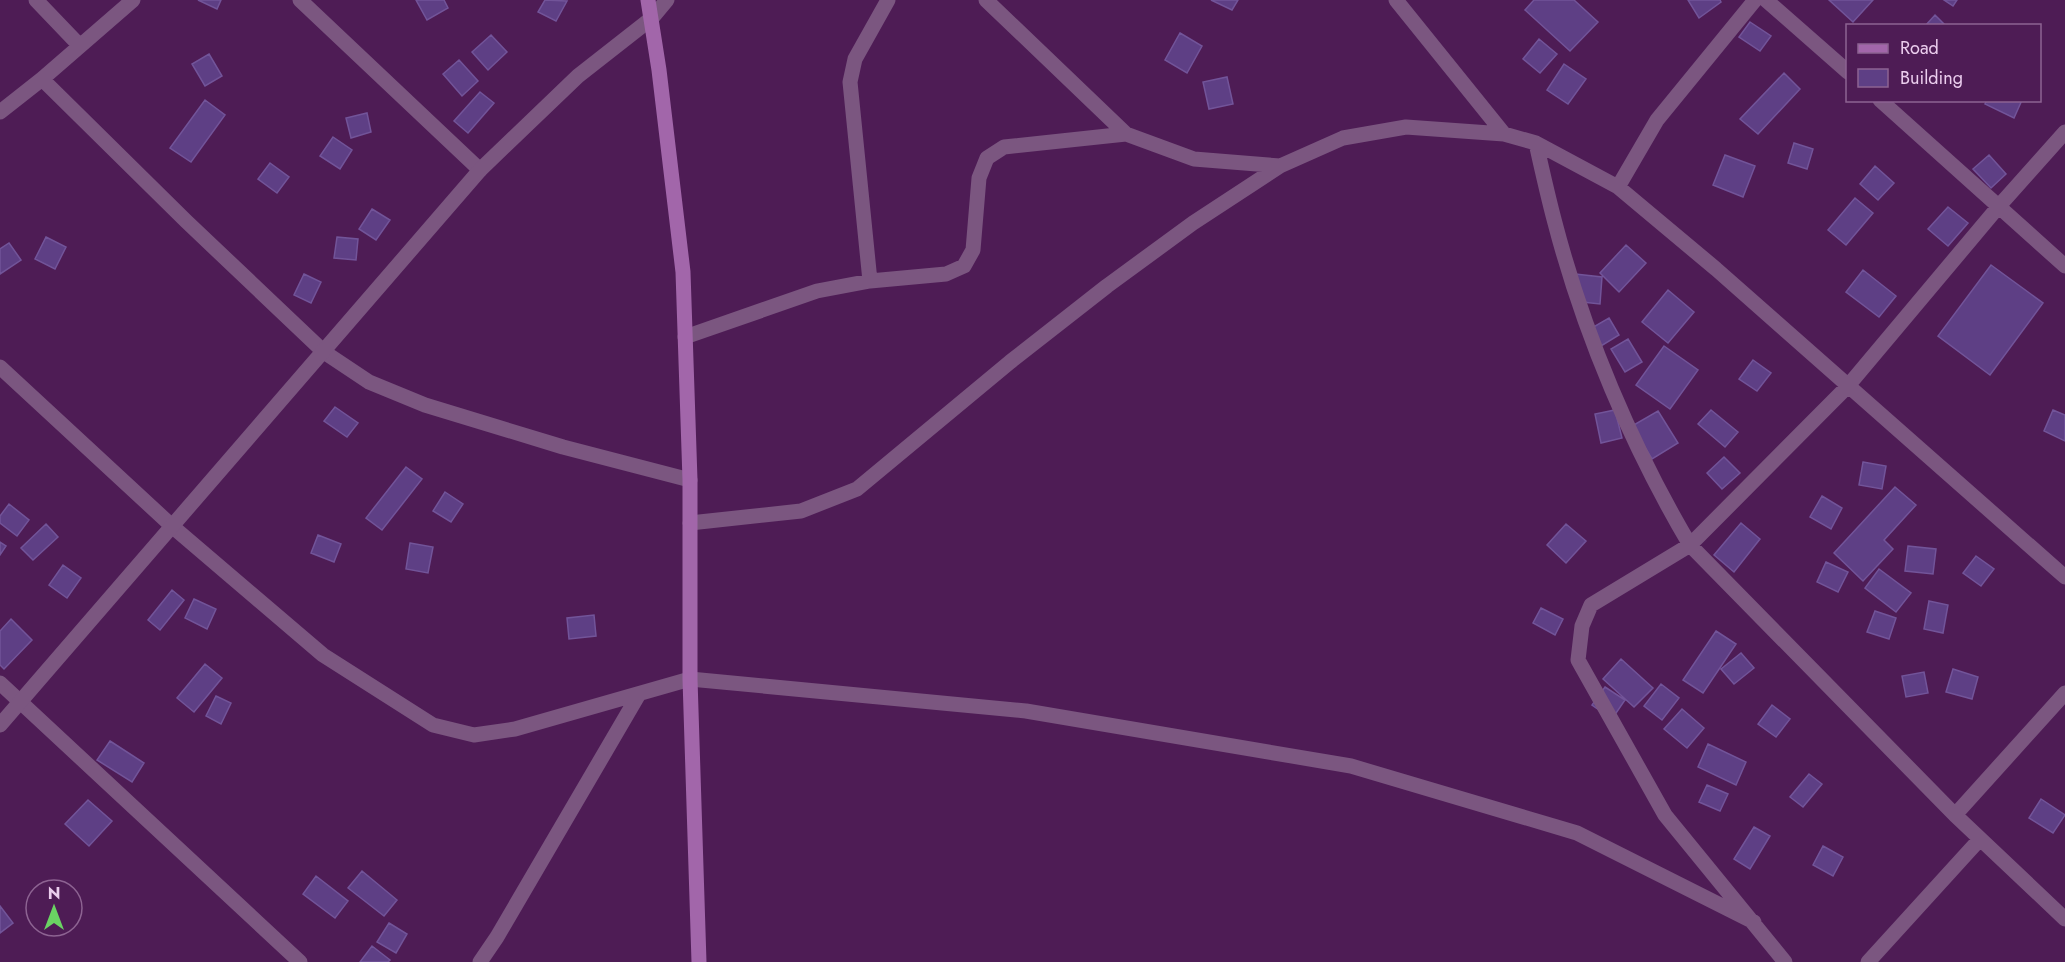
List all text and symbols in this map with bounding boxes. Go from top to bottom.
legend [1846,24,2041,102]
text: Road [1900,35,1939,61]
text: Building [1900,65,1963,91]
north arrow [24,878,84,938]
text: N [48,882,60,905]

